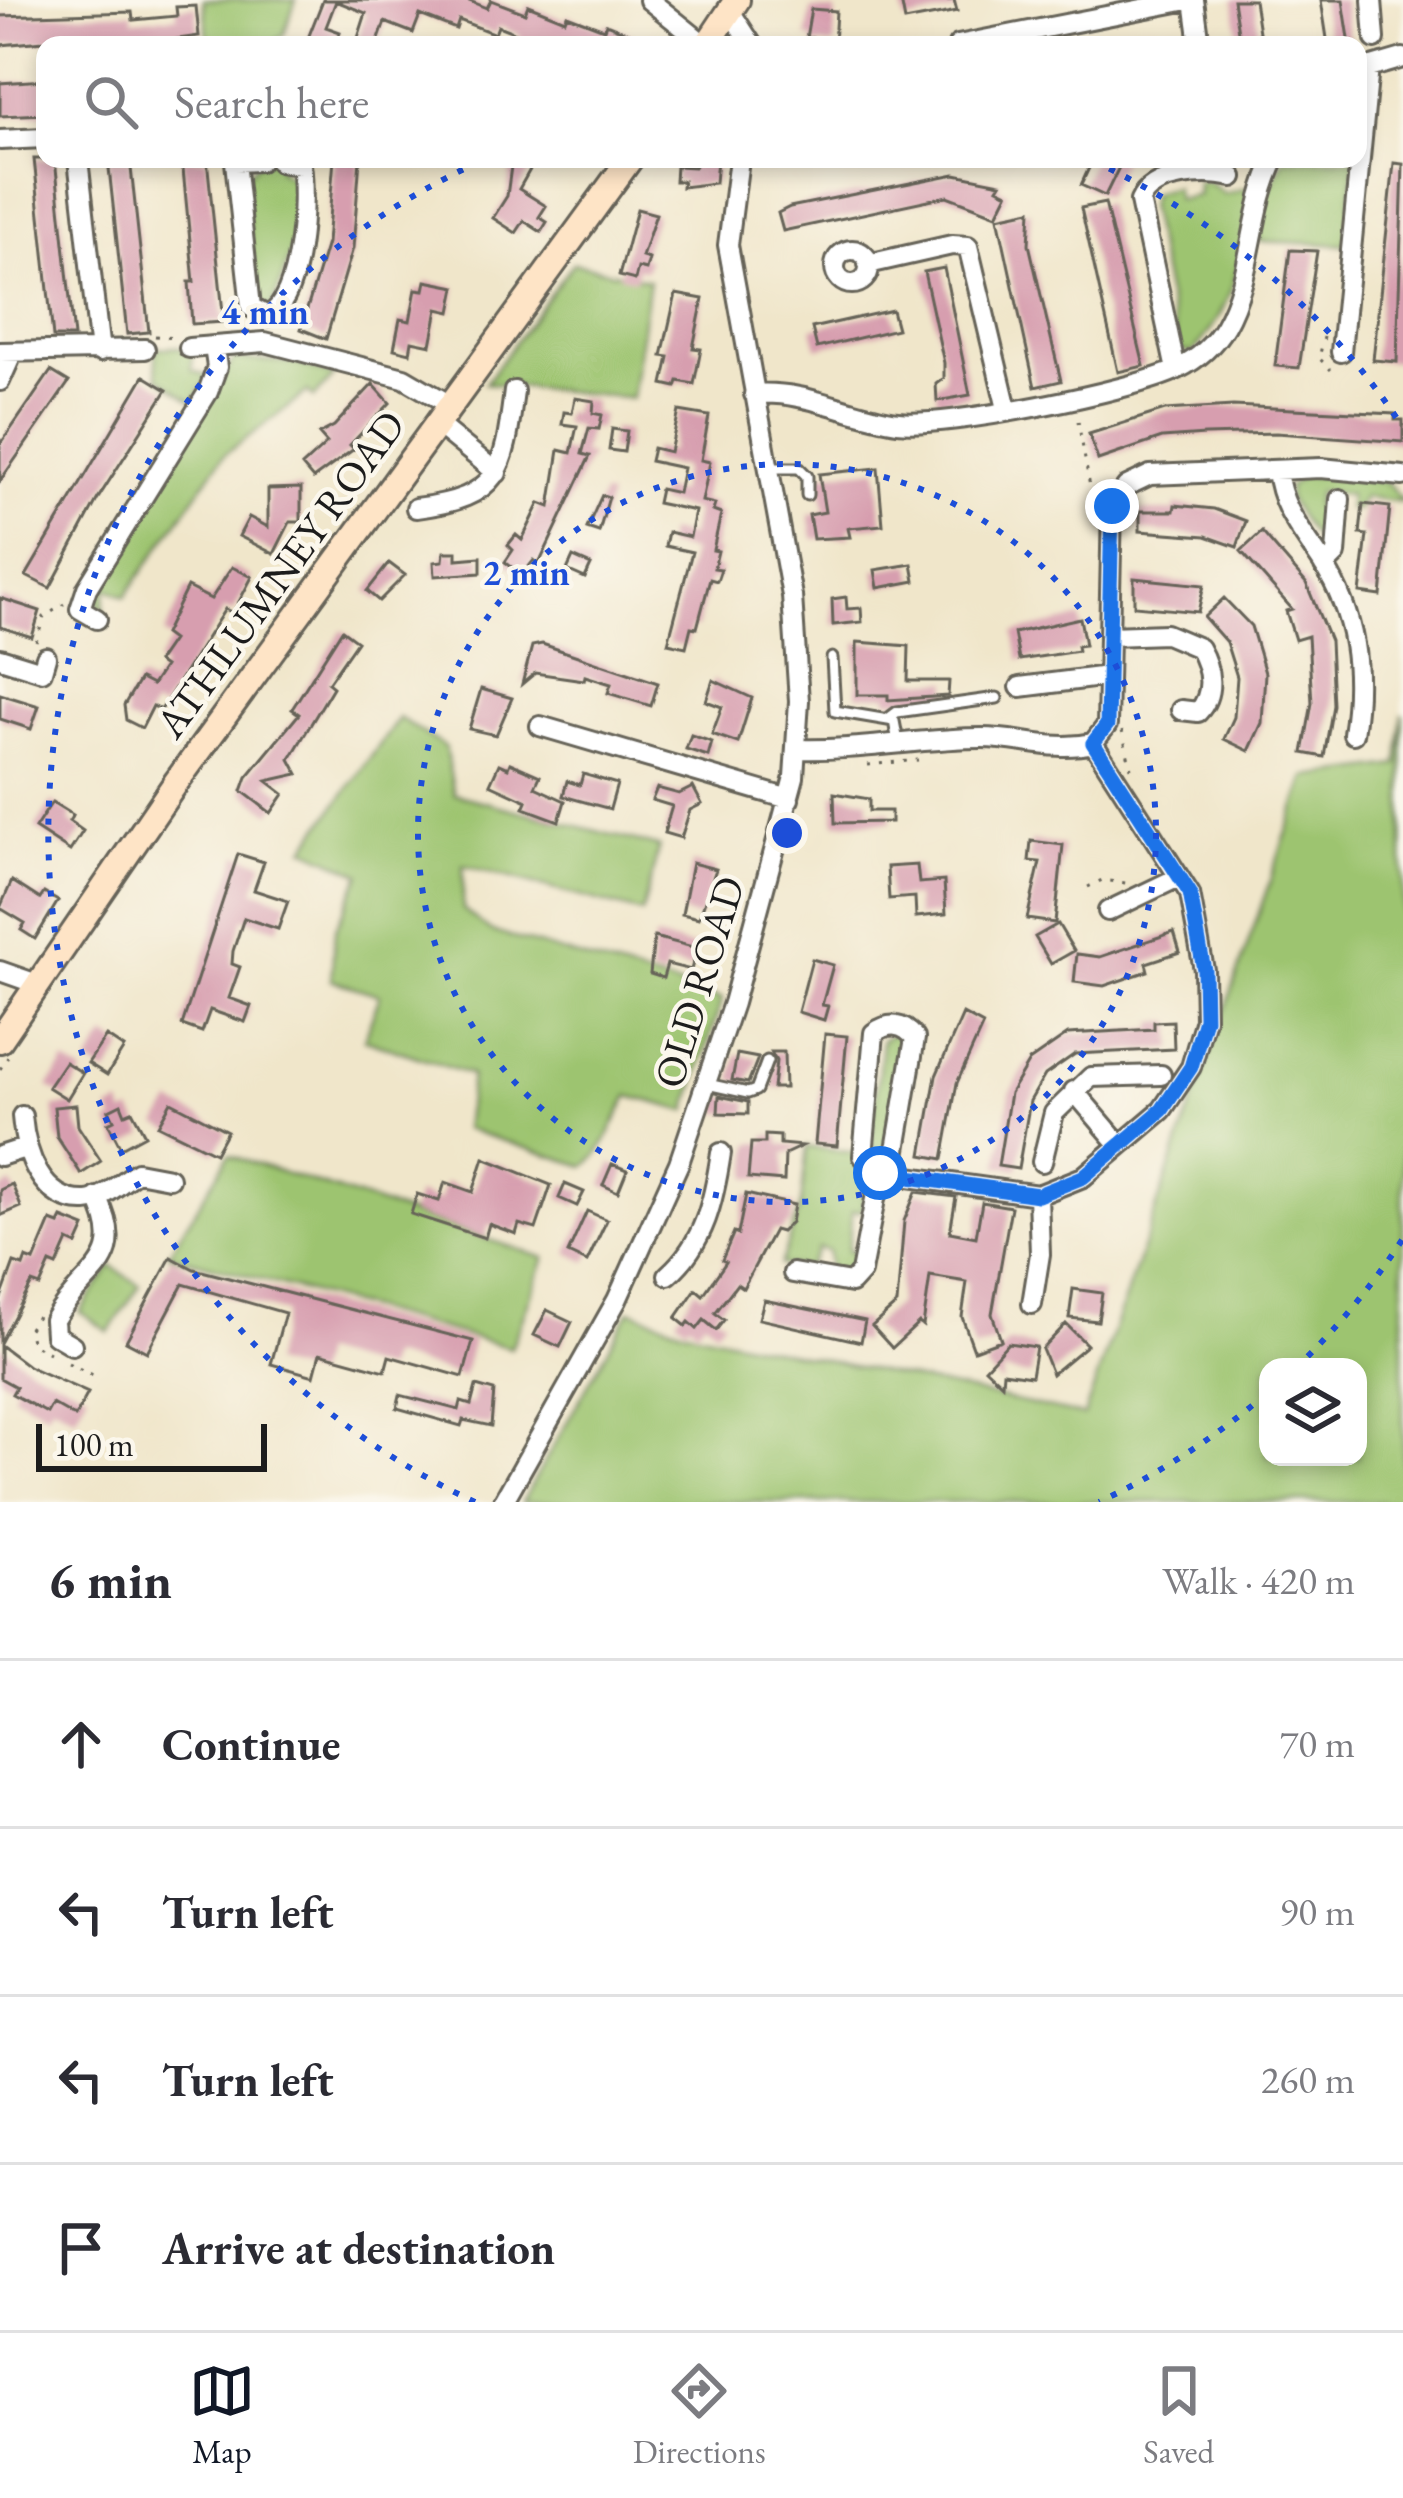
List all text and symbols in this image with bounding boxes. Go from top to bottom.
search box [36,36,1367,168]
icon: search [78,69,144,135]
text: Search here [174,73,369,131]
text: 4 min [221,288,309,335]
street label: ATHLUMNEY ROAD [142,399,417,749]
route end [1085,479,1139,533]
text: 2 min [482,549,570,596]
centre of rings [766,812,808,854]
street label: OLD ROAD [641,870,757,1094]
route start [853,1146,907,1200]
map controls [1259,1358,1367,1466]
button: layers [1259,1358,1367,1466]
scale bar [36,1418,267,1471]
text: 100 m [54,1423,134,1466]
text: 6 min [48,1547,172,1613]
text: Walk · 420 m [1162,1555,1355,1606]
icon: ahead [48,1711,114,1777]
text: Continue [162,1715,340,1773]
text: 70 m [1279,1718,1355,1769]
icon: left [48,1879,114,1945]
text: Turn left [162,1883,334,1941]
text: 90 m [1279,1886,1355,1937]
icon: left [48,2047,114,2113]
text: Turn left [162,2051,334,2109]
text: 260 m [1261,2054,1355,2105]
icon: arrive [48,2215,114,2281]
text: Arrive at destination [162,2219,555,2277]
tab: Map [189,2358,255,2473]
tab: Directions [633,2358,766,2473]
tab: Saved [1143,2358,1214,2473]

